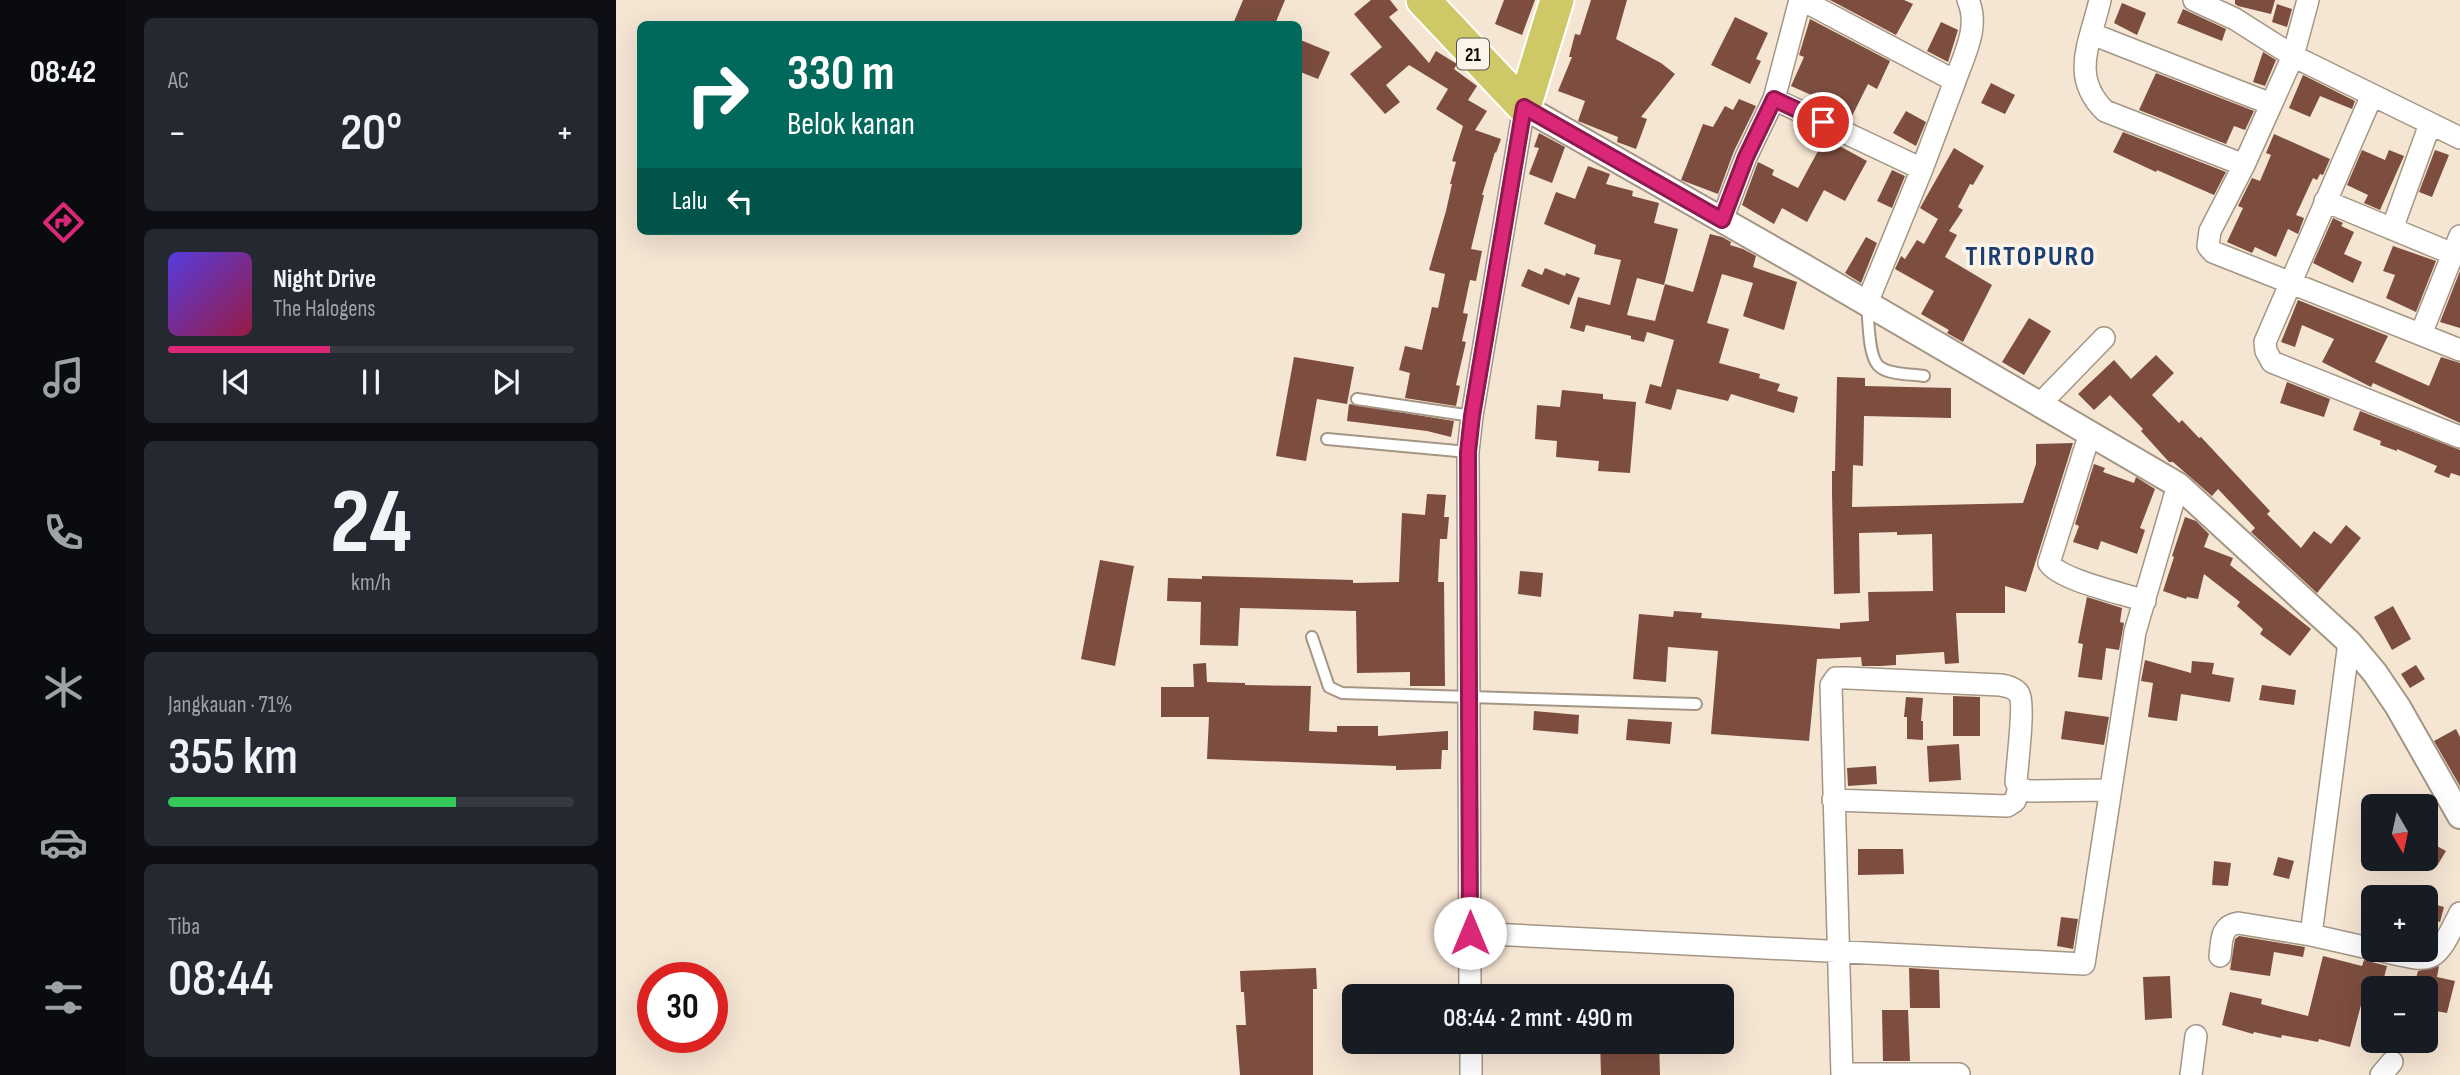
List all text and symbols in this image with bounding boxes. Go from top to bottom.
road number: 21 [1457,38,1489,70]
text: 330 m [787,45,894,104]
icon: right [672,49,763,140]
text: 08:42 [30,53,96,92]
text: AC [168,67,189,95]
pin [1793,92,1853,152]
text: 20° [340,102,402,165]
icon: arrive [1804,103,1842,141]
text: Belok kanan [787,105,915,144]
text: − [168,111,187,156]
text: + [555,111,574,156]
icon: left [721,182,759,220]
text: Lalu [672,186,707,217]
icon: directions [39,198,88,247]
district label: TIRTOPURO [1965,240,2097,273]
text: Night Drive [273,264,376,295]
text: The Halogens [273,295,376,323]
icon: music [39,353,88,402]
icon: previous [217,363,255,401]
icon: pause [352,363,390,401]
icon: next [487,363,525,401]
text: 24 [330,469,412,578]
icon: phone [39,508,88,557]
text: km/h [351,569,391,597]
icon: climate [39,663,88,712]
text: Jangkauan · 71% [168,691,292,719]
text: 355 km [168,726,298,789]
north arrow [2361,794,2438,872]
map controls [2361,794,2438,1053]
icon: car [39,818,88,867]
button: + [2361,885,2438,962]
position arrow [1433,896,1507,970]
text: Tiba [168,913,200,941]
text: 08:44 [168,948,273,1011]
speed limit sign: 30 [637,962,728,1053]
icon: filters [39,973,88,1022]
button: − [2361,976,2438,1053]
text: 08:44 · 2 mnt · 490 m [1443,1003,1633,1034]

